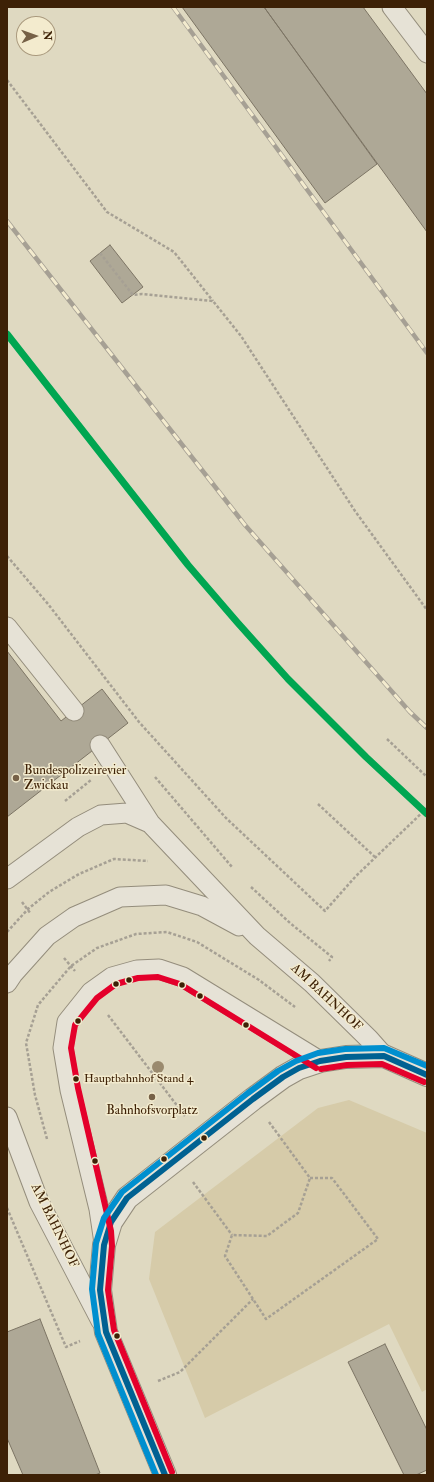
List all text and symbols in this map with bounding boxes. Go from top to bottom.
north arrow [16,16,56,56]
text: N [41,30,54,41]
place label: Bundespolizeirevier Zwickau [24,763,126,794]
marker: Bundespolizeirevier Zwickau [11,773,21,783]
street label: AM BAHNHOF [287,961,365,1035]
unlabelled marker [124,975,134,985]
unlabelled marker [111,979,121,989]
unlabelled marker [177,980,187,990]
unlabelled marker [195,991,205,1001]
unlabelled marker [73,1016,83,1026]
unlabelled marker [241,1020,251,1030]
place label: Hauptbahnhof Stand 4 [84,1072,193,1086]
marker: Hauptbahnhof Stand 4 [71,1074,81,1084]
marker: Bahnhofsvorplatz [147,1092,157,1102]
place label: Bahnhofsvorplatz [106,1103,198,1119]
unlabelled marker [199,1133,209,1143]
unlabelled marker [159,1154,169,1164]
unlabelled marker [90,1156,100,1166]
street label: AM BAHNHOF [27,1181,81,1271]
unlabelled marker [112,1331,122,1341]

